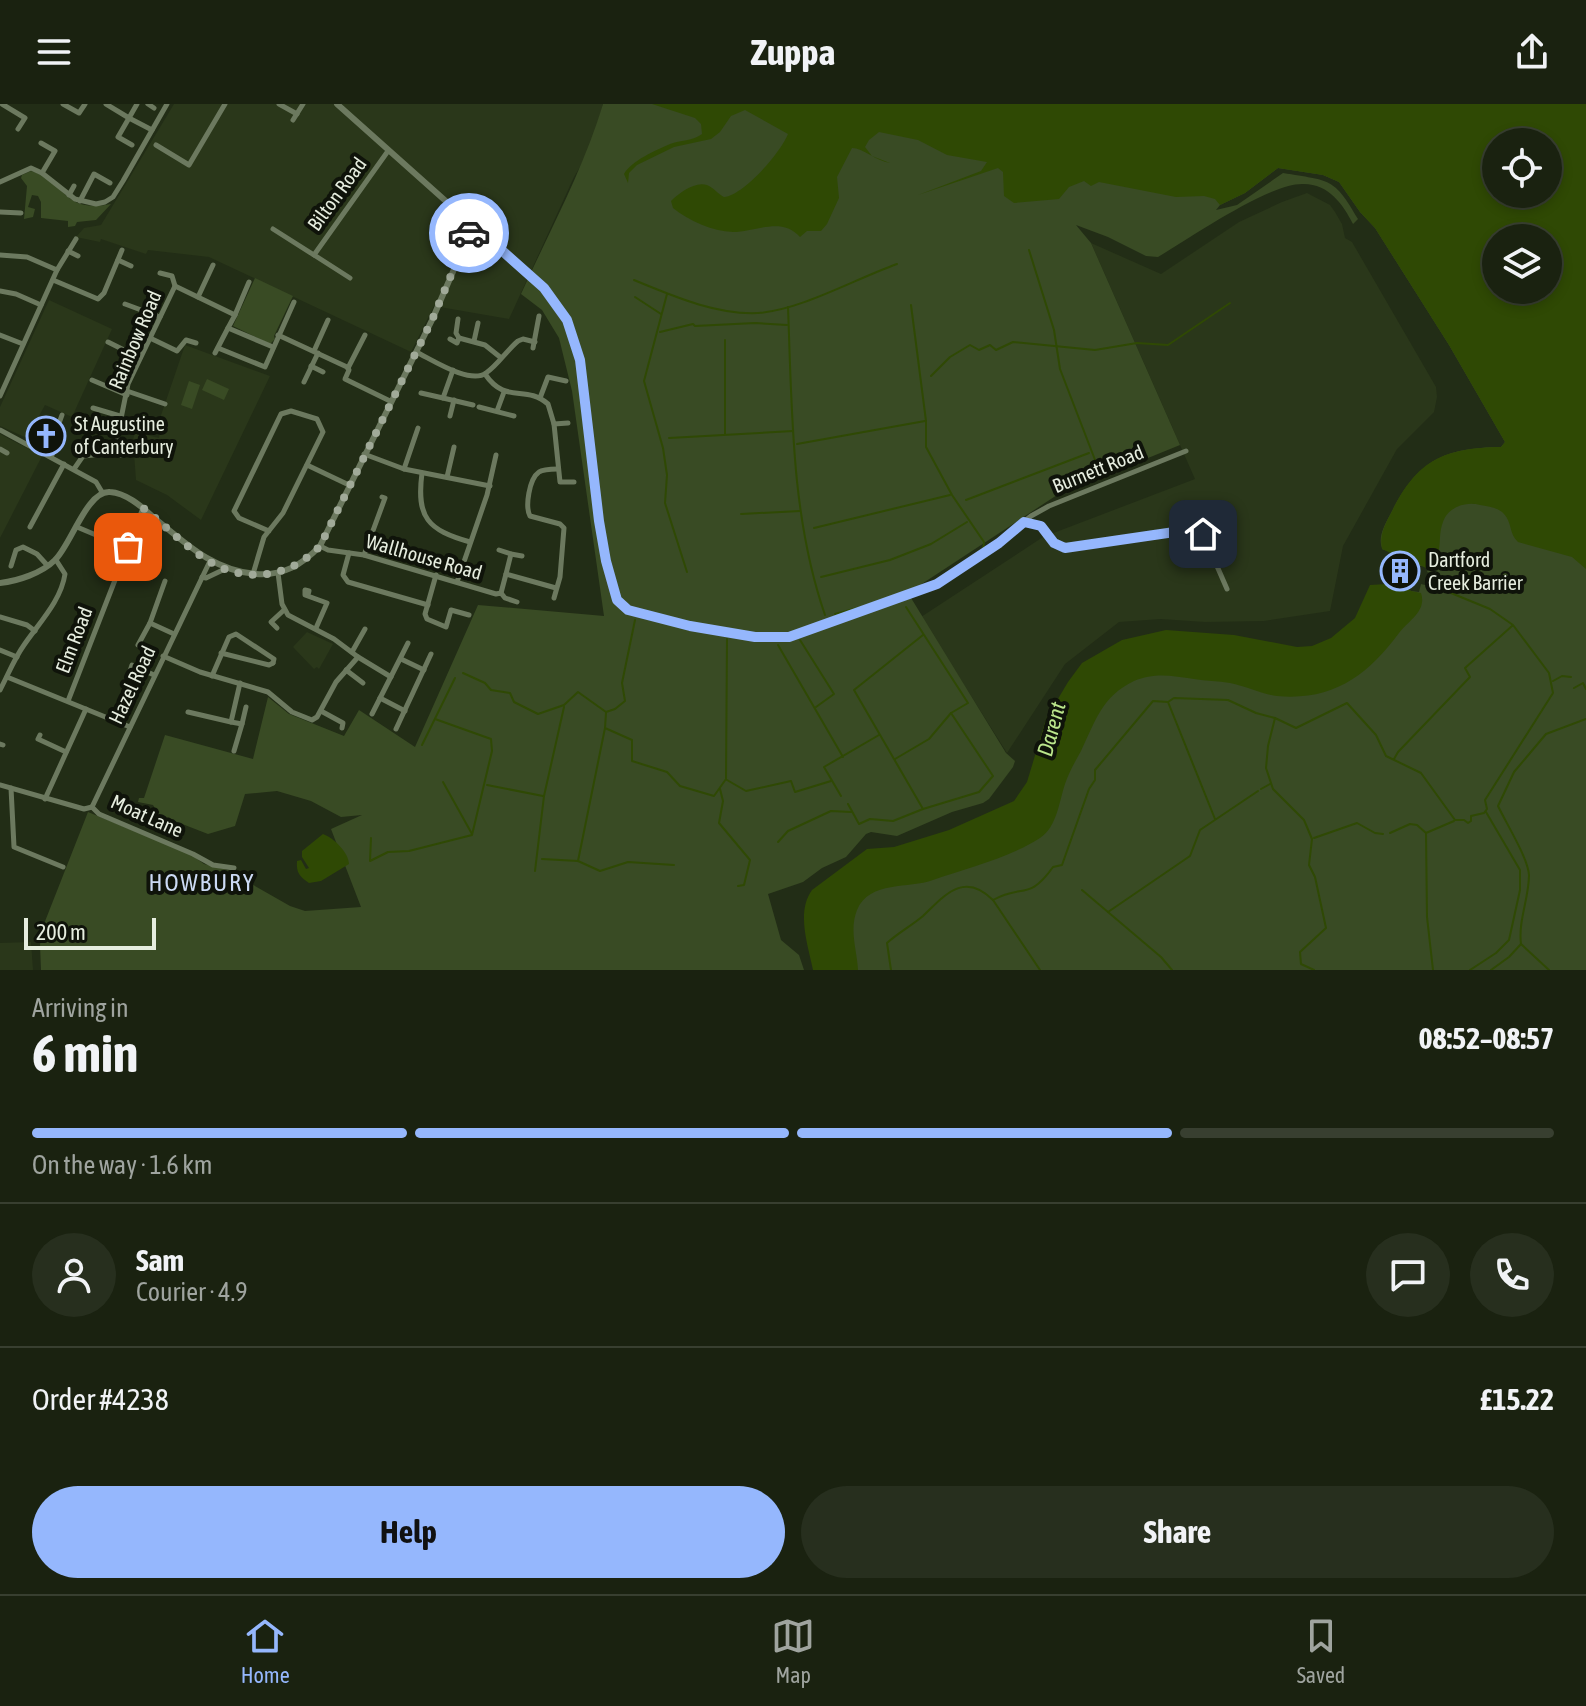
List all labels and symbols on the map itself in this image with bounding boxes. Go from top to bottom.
street label: Bilton Road [302,153,371,235]
courier [429,193,509,273]
street label: Rainbow Road [103,287,166,393]
place label: St Augustine of Canterbury [74,412,173,458]
church icon: St Augustine of Canterbury [25,415,67,457]
street label: Burnett Road [1049,440,1147,497]
pin [1169,500,1237,568]
pin [94,513,162,581]
street label: Wallhouse Road [363,529,485,584]
place label: Dartford Creek Barrier [1428,548,1524,594]
building icon: Dartford Creek Barrier [1379,550,1421,592]
street label: Elm Road [50,603,97,676]
street label: Hazel Road [104,642,160,727]
water label: Darent [1031,698,1071,759]
street label: Moat Lane [108,789,187,842]
district label: HOWBURY [148,869,256,896]
scale bar [24,914,156,950]

